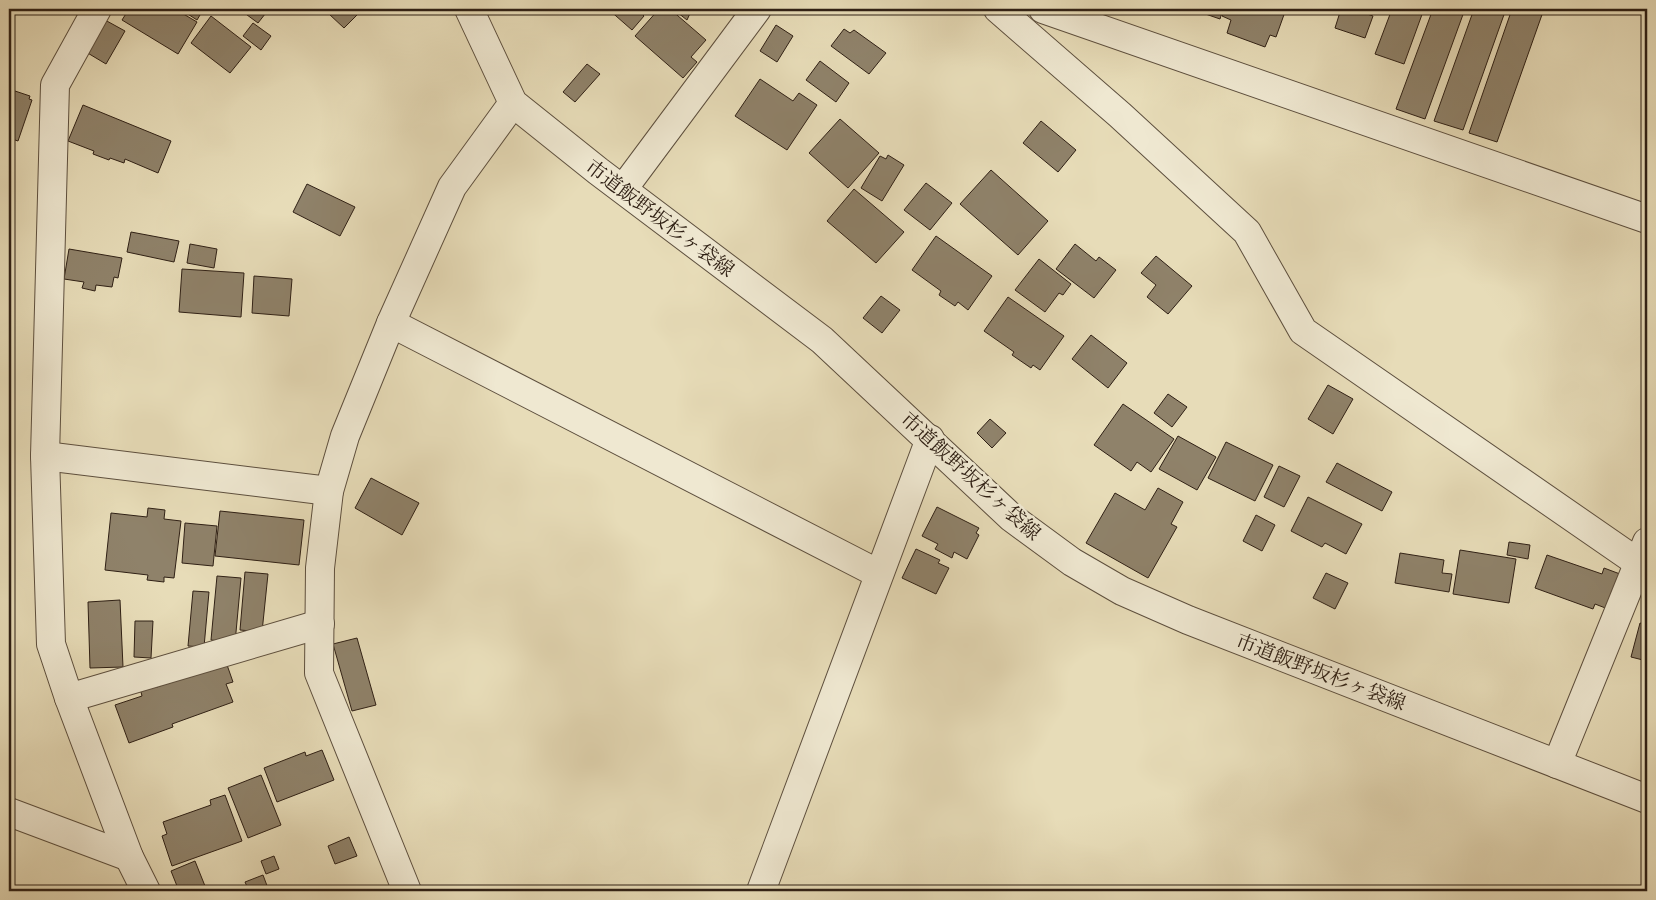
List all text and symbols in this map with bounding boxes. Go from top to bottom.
street label: 市道飯野坂杉ヶ袋線 [581,154,739,282]
street label: 市道飯野坂杉ヶ袋線 [896,407,1046,545]
street label: 市道飯野坂杉ヶ袋線 [1233,629,1409,715]

